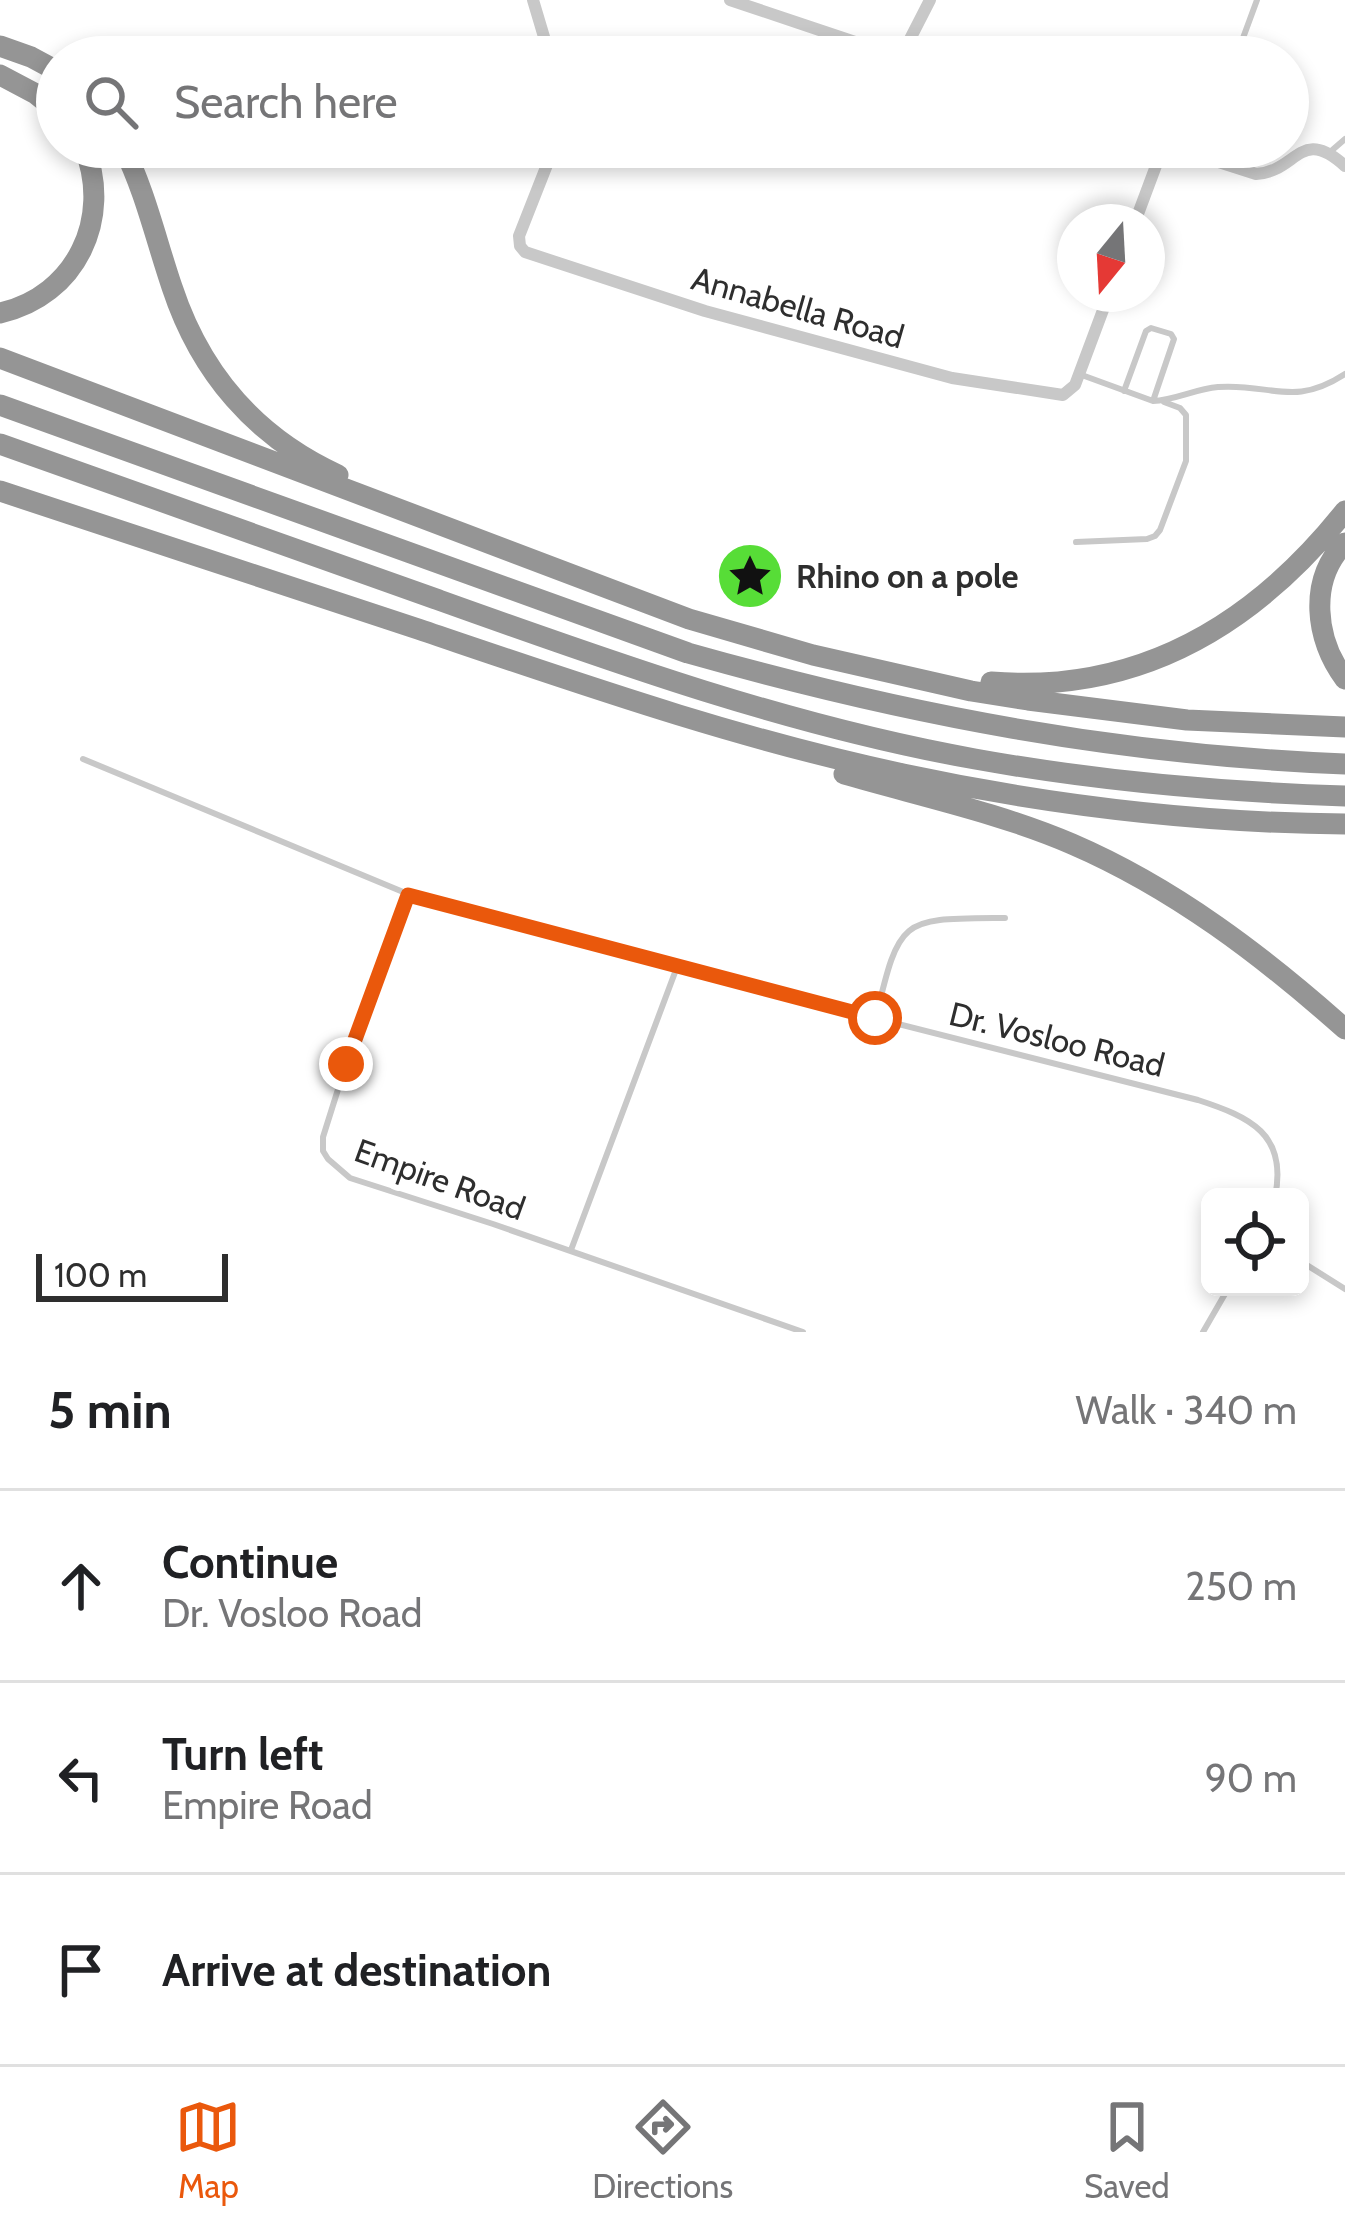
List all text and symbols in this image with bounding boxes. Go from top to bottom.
search box [36,36,1309,168]
icon: search [78,69,144,135]
text: Search here [174,75,398,129]
north arrow [1057,204,1165,312]
street label: Annabella Road [687,258,909,356]
place icon: Rhino on a pole [715,541,785,611]
place label: Rhino on a pole [796,556,1019,596]
route start [848,991,902,1045]
street label: Dr. Vosloo Road [945,993,1169,1085]
route end [319,1037,373,1091]
street label: Empire Road [349,1130,531,1228]
map controls [1201,1188,1309,1296]
button: locate [1201,1188,1309,1296]
scale bar [36,1248,228,1301]
text: 100 m [54,1255,147,1295]
text: 5 min [48,1379,172,1441]
text: Walk · 340 m [1076,1386,1297,1434]
text: Continue [162,1535,338,1589]
icon: ahead [48,1553,114,1619]
text: 250 m [1185,1562,1297,1610]
text: Dr. Vosloo Road [162,1589,422,1637]
text: Turn left [162,1727,324,1781]
icon: left [48,1745,114,1811]
text: 90 m [1205,1754,1297,1802]
text: Empire Road [162,1781,373,1829]
icon: arrive [48,1937,114,2003]
text: Arrive at destination [162,1943,551,1997]
tab: Map [175,2094,241,2206]
tab: Directions [592,2094,733,2206]
tab: Saved [1084,2094,1170,2206]

